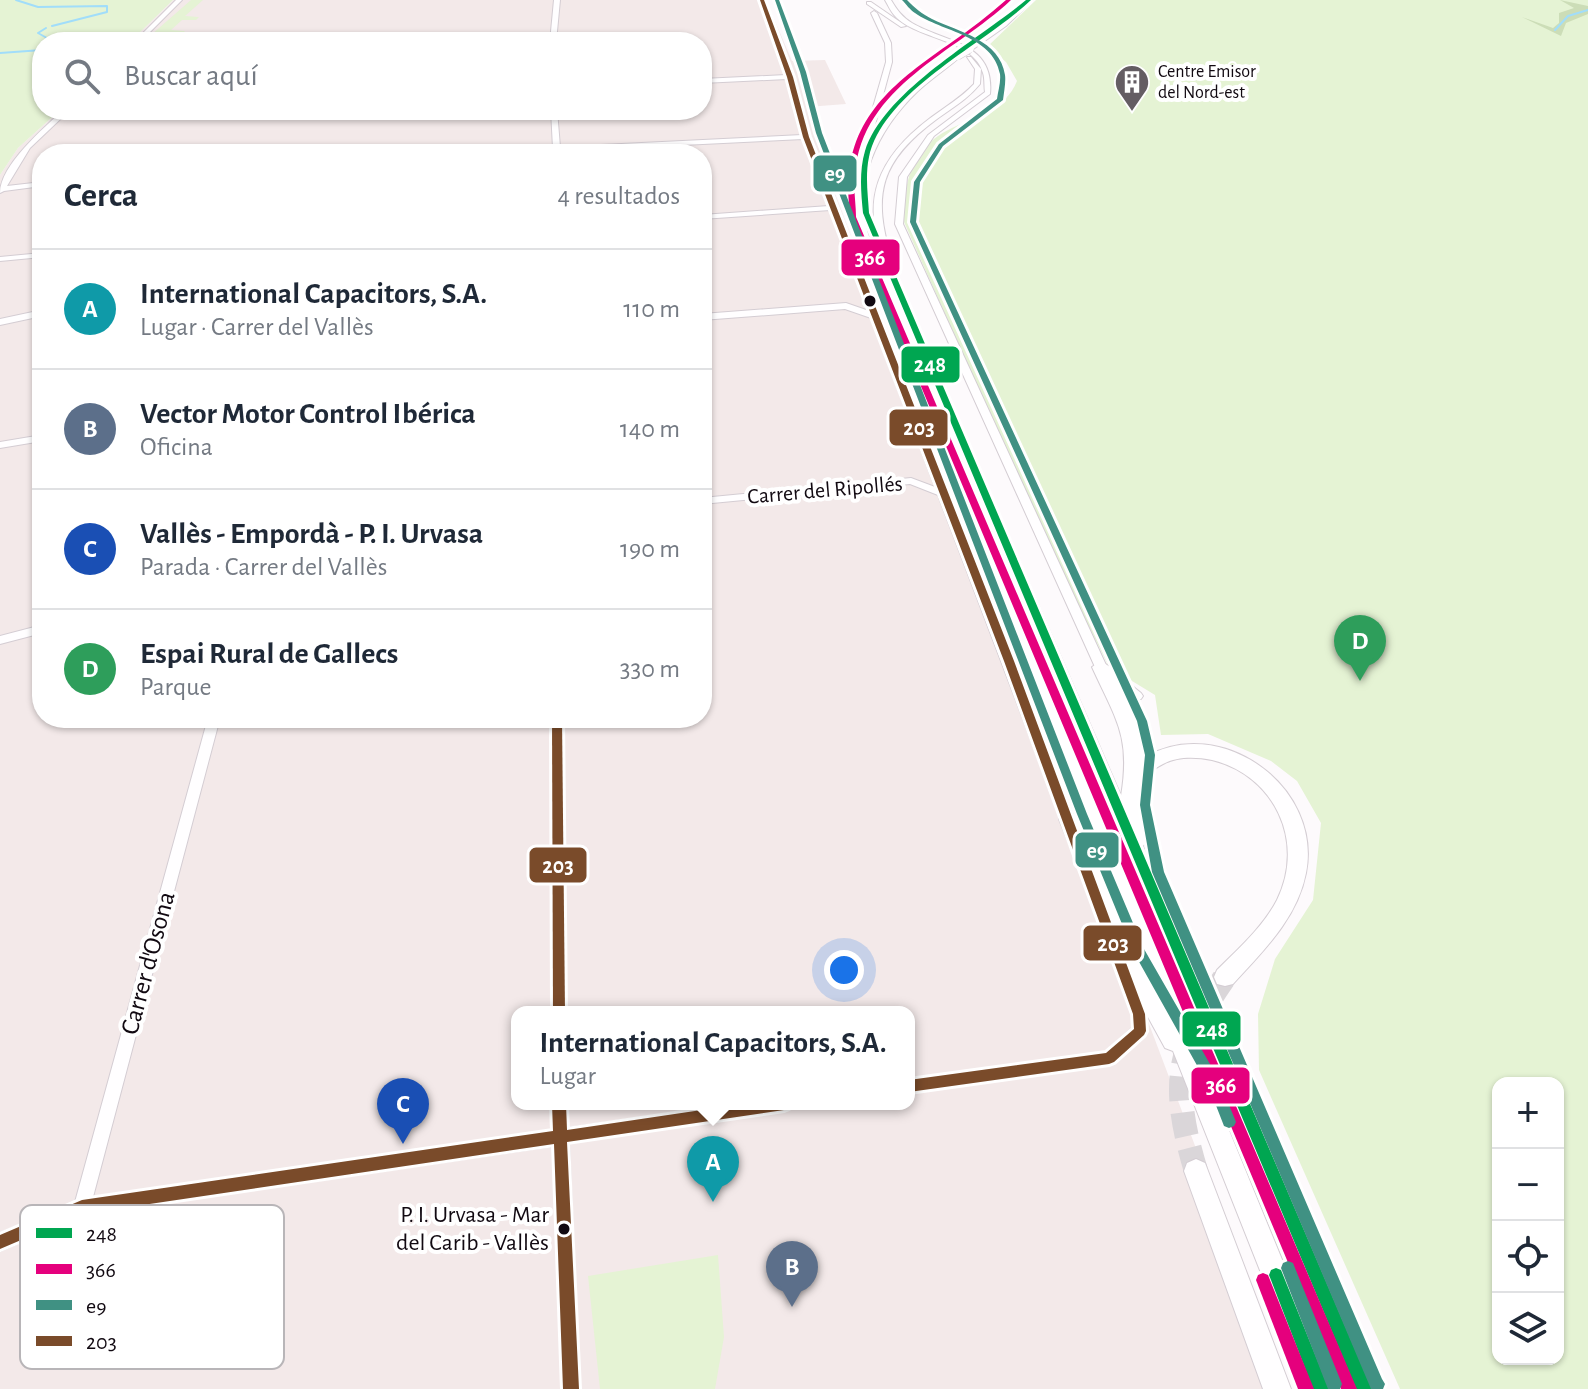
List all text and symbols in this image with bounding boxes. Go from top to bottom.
search box [32,32,712,120]
icon: search [60,54,104,98]
text: Buscar aquí [124,61,258,91]
building icon: Centre Emisor del Nord-est [1113,63,1151,113]
place label: Centre Emisor del Nord-est [1158,63,1256,102]
line badge: e9 [812,154,858,193]
text: e9 [824,163,846,185]
text: Cerca [64,179,138,213]
text: 4 resultados [557,183,680,209]
line badge: 366 [840,238,901,277]
text: 366 [855,247,885,269]
text: International Capacitors, S.A. [140,279,487,309]
unlabelled marker [862,293,878,309]
text: A [82,296,98,322]
text: 110 m [623,296,680,322]
text: Lugar · Carrer del Vallès [140,314,374,340]
line badge: 248 [900,345,961,384]
text: 248 [914,354,946,376]
text: Vector Motor Control Ibérica [140,399,476,429]
line badge: 203 [888,408,949,447]
text: B [82,416,98,442]
text: 140 m [620,416,680,442]
text: 203 [903,417,935,439]
text: Oficina [140,434,213,460]
street label: Carrer del Ripollés [746,472,904,508]
text: Vallès - Empordà - P. I. Urvasa [140,519,483,549]
text: C [83,536,97,562]
text: 190 m [620,536,680,562]
text: Parada · Carrer del Vallès [140,554,387,580]
pin: D [1334,615,1386,681]
text: Espai Rural de Gallecs [140,639,398,669]
text: D [81,656,99,682]
text: 330 m [620,656,680,682]
text: Parque [140,674,211,700]
line badge: e9 [1074,831,1120,869]
text: e9 [1086,840,1108,862]
line badge: 203 [528,846,588,884]
text: 203 [542,855,574,877]
street label: Carrer d'Osona [116,889,180,1037]
line badge: 203 [1082,924,1143,962]
text: 203 [1097,933,1129,955]
your location [824,950,864,990]
popup [511,1006,915,1110]
line badge: 248 [1181,1010,1242,1048]
text: 248 [1196,1019,1228,1041]
text: International Capacitors, S.A. [539,1028,887,1058]
text: Lugar [539,1063,596,1089]
line badge: 366 [1190,1066,1251,1105]
text: 366 [1206,1075,1236,1097]
map controls [1492,1077,1564,1365]
button: + [1492,1077,1564,1149]
pin: C [377,1078,429,1144]
pin: A [687,1136,739,1202]
button: − [1492,1149,1564,1221]
place label: P. I. Urvasa - Mar del Carib - Vallès [396,1203,549,1255]
legend [20,1205,284,1369]
marker: P. I. Urvasa - Mar del Carib - Vallès [556,1221,572,1237]
button: locate [1492,1221,1564,1293]
text: 248 [86,1223,117,1245]
pin: B [766,1241,818,1307]
text: 366 [86,1259,116,1281]
button: layers [1492,1293,1564,1365]
text: e9 [86,1295,106,1317]
text: 203 [86,1331,117,1353]

